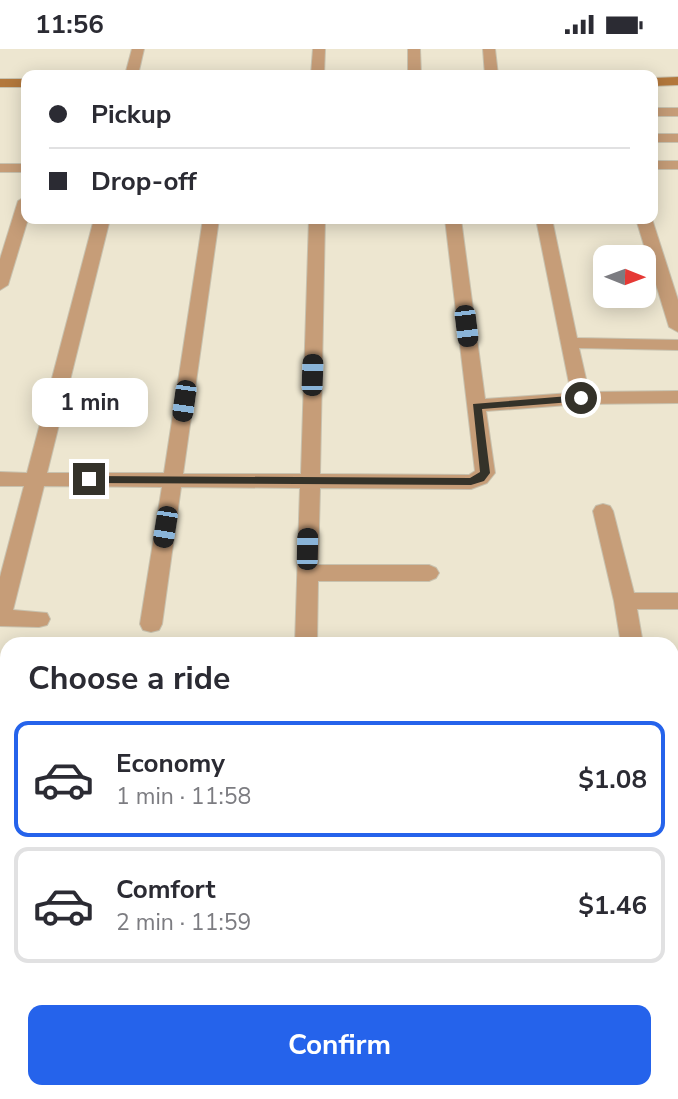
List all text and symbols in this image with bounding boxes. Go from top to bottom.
text: 11:56 [35,7,104,42]
text: Pickup [91,97,171,132]
text: Drop-off [91,164,197,199]
north arrow [593,245,656,308]
map controls [593,245,656,308]
car [454,304,479,348]
car [301,354,324,396]
callout: 1 min [31,377,147,427]
car [171,379,198,423]
route start [565,382,597,414]
text: 1 min [60,387,120,418]
route end [73,463,105,495]
car [152,505,179,549]
car [297,528,318,570]
text: Choose a ride [28,657,230,700]
text: Economy [116,746,225,781]
icon: car [32,748,95,811]
text: $1.08 [578,762,647,797]
text: 1 min · 11:58 [116,781,251,812]
text: Comfort [116,872,216,907]
icon: car [32,874,95,937]
text: $1.46 [578,888,647,923]
text: 2 min · 11:59 [116,907,251,938]
button: Confirm [28,1005,651,1085]

